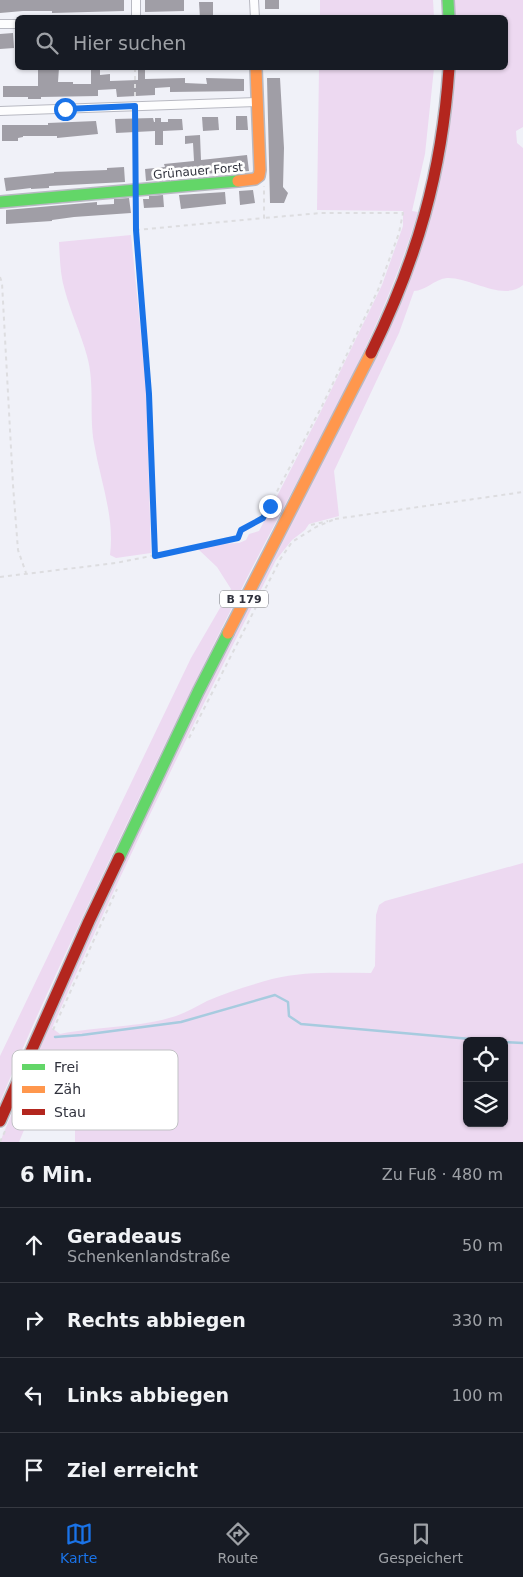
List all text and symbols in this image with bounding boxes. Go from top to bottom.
search box [15,15,508,70]
icon: search [33,29,61,57]
text: Hier suchen [73,32,186,54]
route start [54,98,77,121]
street label: Grünauer Forst [152,160,244,182]
route end [259,495,282,518]
road number: B 179 [220,590,268,608]
map controls [463,1037,508,1127]
button: locate [463,1037,508,1082]
legend [12,1050,178,1130]
text: Frei [54,1059,79,1075]
text: Zäh [54,1081,81,1097]
button: layers [463,1082,508,1127]
text: Stau [54,1104,86,1120]
text: 6 Min. [20,1163,93,1187]
text: Zu Fuß · 480 m [382,1165,503,1184]
text: Geradeaus [67,1225,182,1247]
icon: ahead [20,1231,48,1259]
text: 50 m [462,1236,503,1255]
text: Schenkenlandstraße [67,1247,230,1266]
icon: right [20,1306,48,1334]
text: Rechts abbiegen [67,1309,246,1331]
text: 330 m [452,1311,503,1330]
icon: left [20,1381,48,1409]
text: Links abbiegen [67,1384,229,1406]
text: 100 m [452,1386,503,1405]
icon: arrive [20,1456,48,1484]
text: Ziel erreicht [67,1459,198,1481]
tab: Karte [60,1520,97,1566]
tab: Route [218,1520,258,1566]
tab: Gespeichert [378,1520,463,1566]

